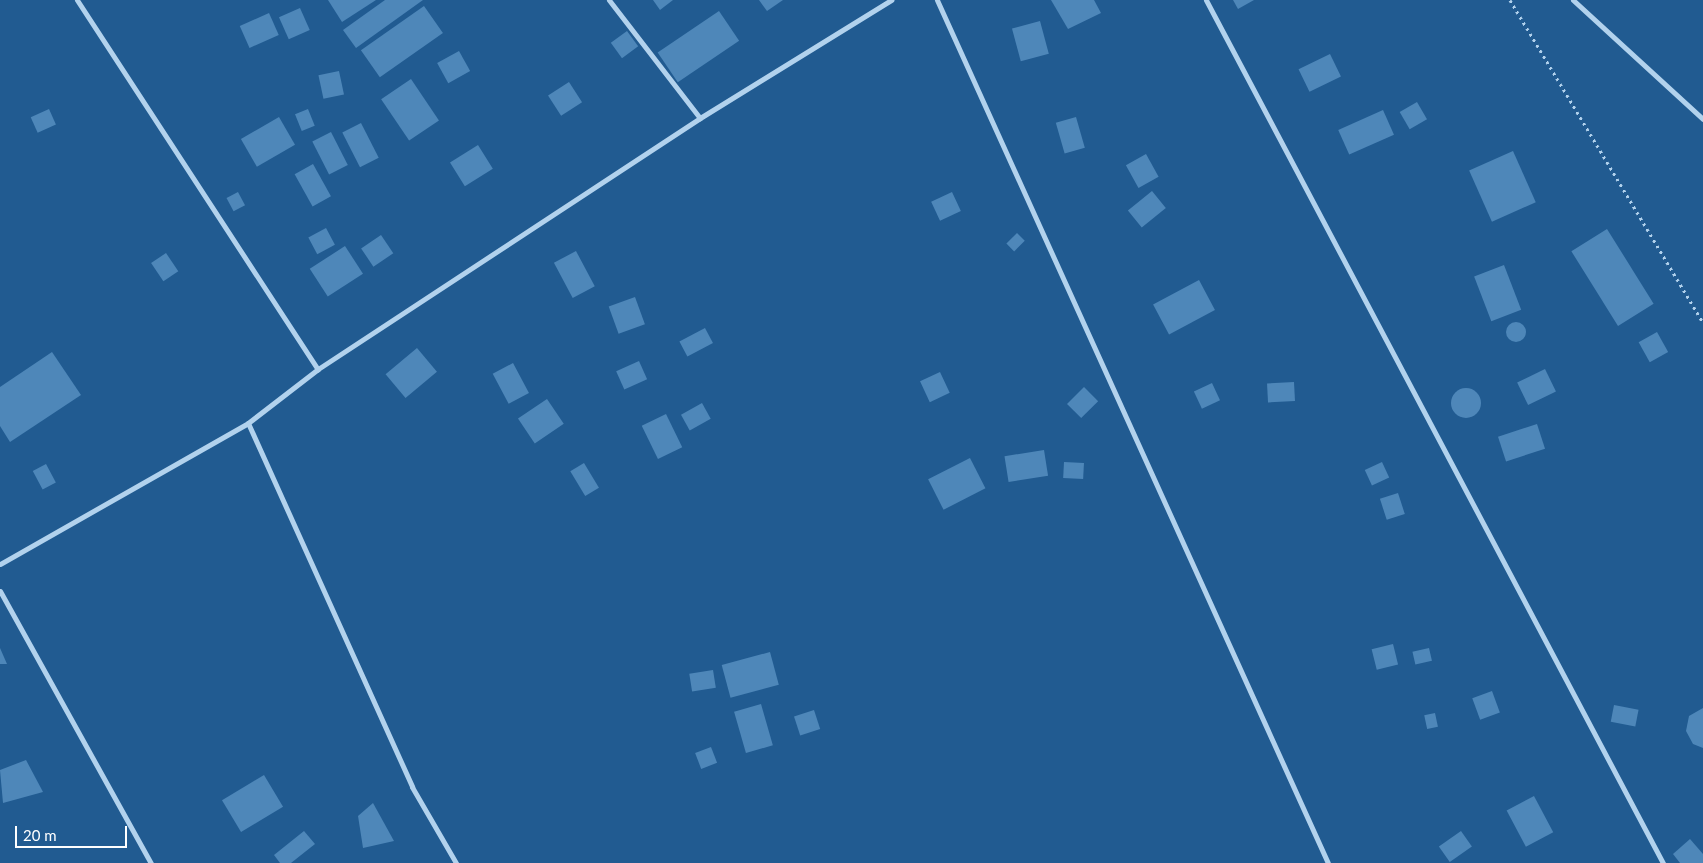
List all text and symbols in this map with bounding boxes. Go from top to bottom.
scale bar [18,816,130,848]
text: 20 m [23,826,57,844]

